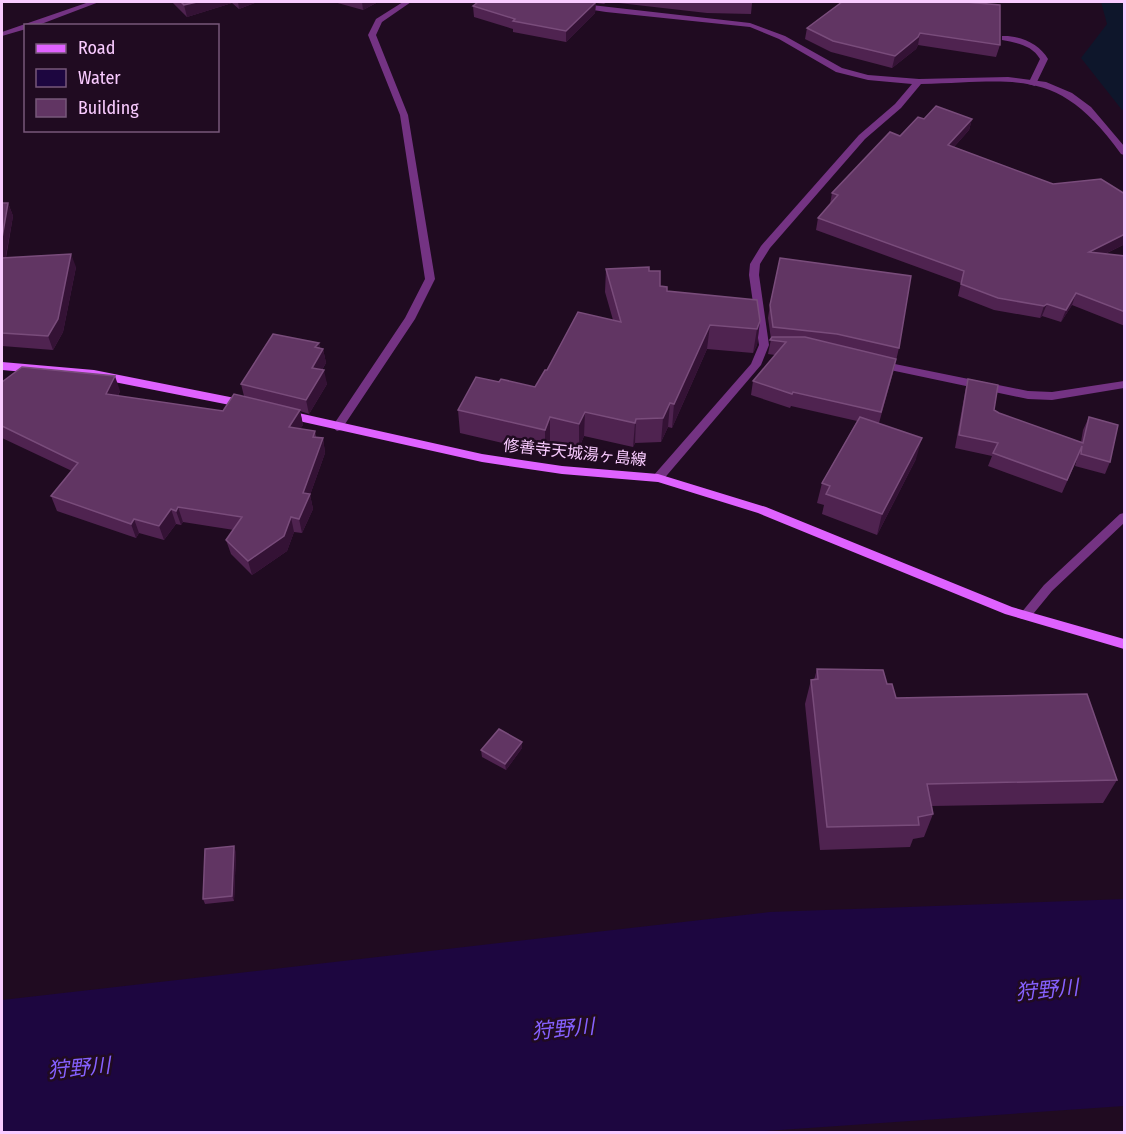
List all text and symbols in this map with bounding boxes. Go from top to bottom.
legend [24,24,219,132]
text: Road [78,37,115,59]
text: Water [78,67,121,89]
text: Building [78,97,139,119]
street label: 修善寺天城湯ヶ島線 [502,436,648,469]
water label: 狩野川 [1014,974,1082,1006]
water label: 狩野川 [530,1013,598,1045]
water label: 狩野川 [46,1052,114,1084]

